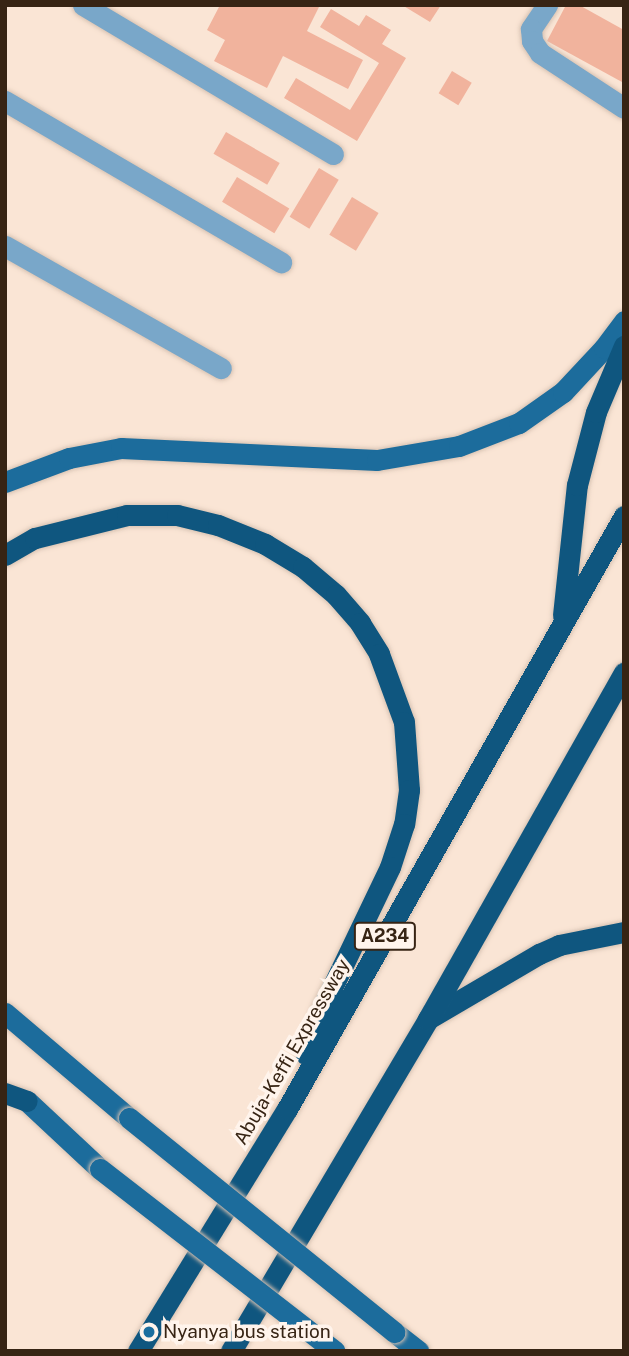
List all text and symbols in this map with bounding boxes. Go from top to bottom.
road number: A234 [354,922,416,951]
street label: Abuja-Keffi Expressway [229,955,355,1149]
place label: Nyanya bus station [163,1321,331,1343]
marker: Nyanya bus station [141,1324,157,1340]

